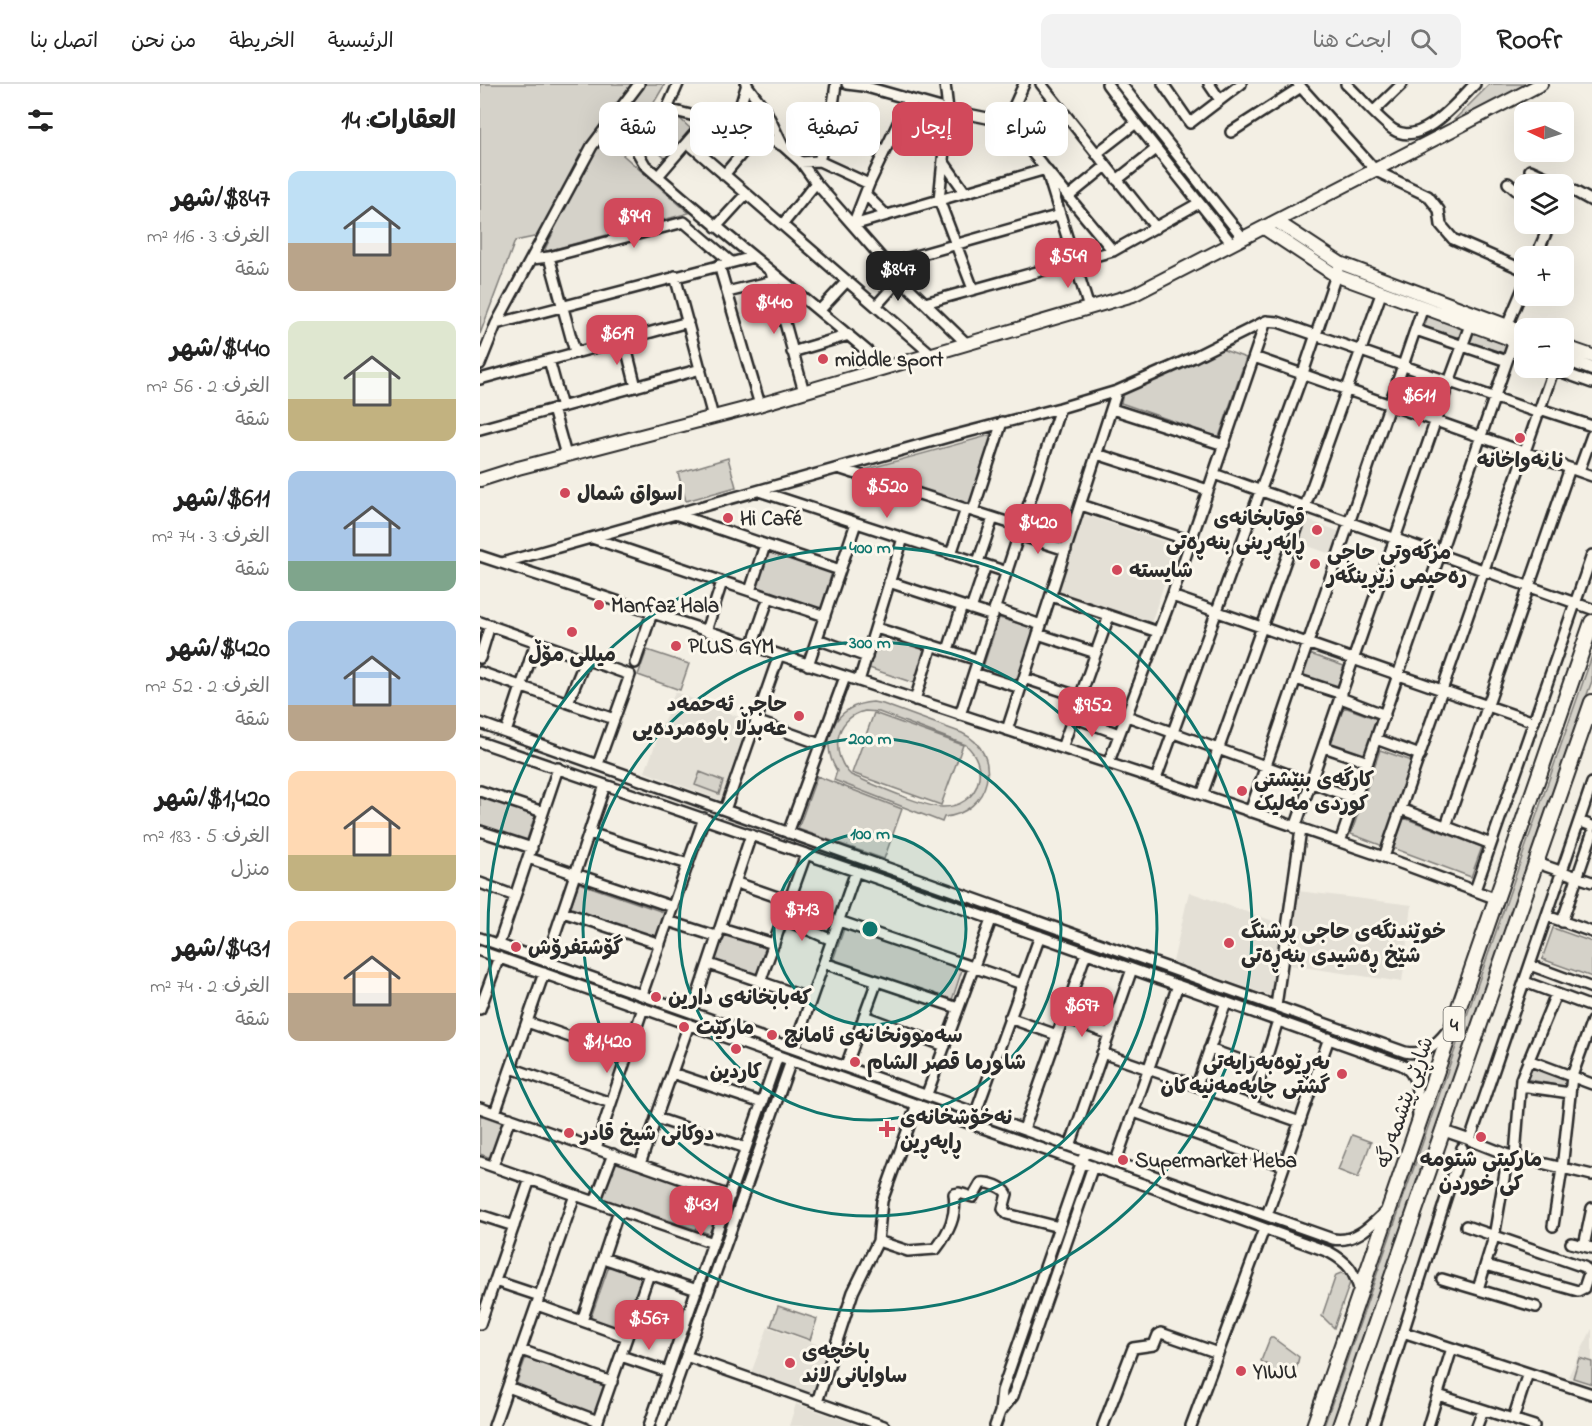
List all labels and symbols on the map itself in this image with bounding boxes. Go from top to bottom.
north arrow [1514,102,1574,162]
pin: $949 [598,198,670,249]
pin: $549 [1032,238,1104,289]
pin: $847 [862,251,934,302]
pin: $440 [738,284,810,335]
pin: $619 [581,315,653,366]
place label: middle sport [835,346,944,376]
marker: middle sport [816,352,830,366]
pin: $611 [1383,377,1455,428]
marker: نانەواخانە [1513,431,1527,445]
place label: نانەواخانە [1477,447,1563,477]
pin: $520 [851,468,923,519]
place label: اسواق شمال [577,480,683,510]
marker: اسواق شمال [558,486,572,500]
pin: $420 [1002,504,1074,555]
place label: Hi Café [740,505,803,535]
place label: قوتابخانەی ڕاپەڕینی بنەڕەتی [1166,505,1305,560]
marker: Hi Café [721,511,735,525]
marker: قوتابخانەی ڕاپەڕینی بنەڕەتی [1310,523,1324,537]
text: 400 m [849,536,891,562]
place label: مزگەوتی حاجی رەحیمی زێڕینگەر [1325,539,1467,594]
place label: شایستە [1129,557,1193,587]
marker: مزگەوتی حاجی رەحیمی زێڕینگەر [1308,557,1322,571]
marker: شایستە [1110,563,1124,577]
place label: Manfaz Hala [611,592,719,622]
marker: Manfaz Hala [592,598,606,612]
marker: میللی مۆڵ [565,625,579,639]
text: 300 m [848,631,891,657]
place label: PLUS GYM [688,633,774,663]
place label: میللی مۆڵ [528,639,616,671]
marker: PLUS GYM [669,639,683,653]
pin: $952 [1056,687,1128,738]
place label: حاجی ئەحمەد عەبدڵا باوەمردەیی [632,691,787,745]
marker: حاجی ئەحمەد عەبدڵا باوەمردەیی [792,709,806,723]
text: 200 m [848,727,892,753]
place label: کارگەی بنێشتی کوردی مەلیک [1254,766,1375,820]
marker: کارگەی بنێشتی کوردی مەلیک [1235,784,1249,798]
text: 100 m [850,822,890,848]
pin: $713 [766,891,838,942]
place label: خوێندنگەی حاجی پرشنگ شێخ ڕەشیدی بنەڕەتی [1241,918,1446,973]
centre of rings [860,919,880,939]
place label: گۆشتفرۆش [528,934,624,964]
marker: خوێندنگەی حاجی پرشنگ شێخ ڕەشیدی بنەڕەتی [1222,936,1236,950]
marker: گۆشتفرۆش [509,940,523,954]
place label: کەبابخانەی دارین [668,984,812,1014]
pin: $697 [1046,987,1118,1038]
marker: کەبابخانەی دارین [649,990,663,1004]
road number: 4 [1444,1007,1464,1041]
place label: مارکێت [696,1014,754,1044]
marker: مارکێت [677,1020,691,1034]
place label: سەموونخانەی ئامانج [784,1022,963,1052]
pin: $1,420 [558,1023,656,1074]
marker: سەموونخانەی ئامانج [765,1028,779,1042]
street label: شاڕێی پێشمەرگە [1369,1033,1442,1172]
marker: كاردين [729,1042,743,1056]
place label: شاورما قصر الشام [867,1049,1026,1079]
place label: بەڕێوەبەرایەتی گشتی چاپەمەنیەکان [1161,1049,1331,1103]
marker: شاورما قصر الشام [848,1055,862,1069]
place label: كاردين [710,1058,762,1088]
marker: بەڕێوەبەرایەتی گشتی چاپەمەنیەکان [1335,1067,1349,1081]
place label: نەخۆشخانەی ڕاپەڕین [900,1104,1012,1159]
place label: دوکانی شیخ قادر [579,1120,714,1150]
marker: نەخۆشخانەی ڕاپەڕین [878,1120,896,1138]
marker: دوکانی شیخ قادر [562,1126,576,1140]
marker: مارکیتی شتومه کی خوردن [1474,1130,1488,1144]
place label: مارکیتی شتومه کی خوردن [1420,1146,1542,1200]
place label: Supermarket Heba [1135,1147,1297,1177]
marker: Supermarket Heba [1116,1153,1130,1167]
pin: $431 [665,1186,737,1237]
pin: $567 [613,1300,685,1351]
place label: باخچەی ساوایانی لاند [802,1338,907,1392]
marker: باخچەی ساوایانی لاند [783,1356,797,1370]
place label: YIWU [1252,1358,1297,1388]
marker: YIWU [1234,1364,1248,1378]

